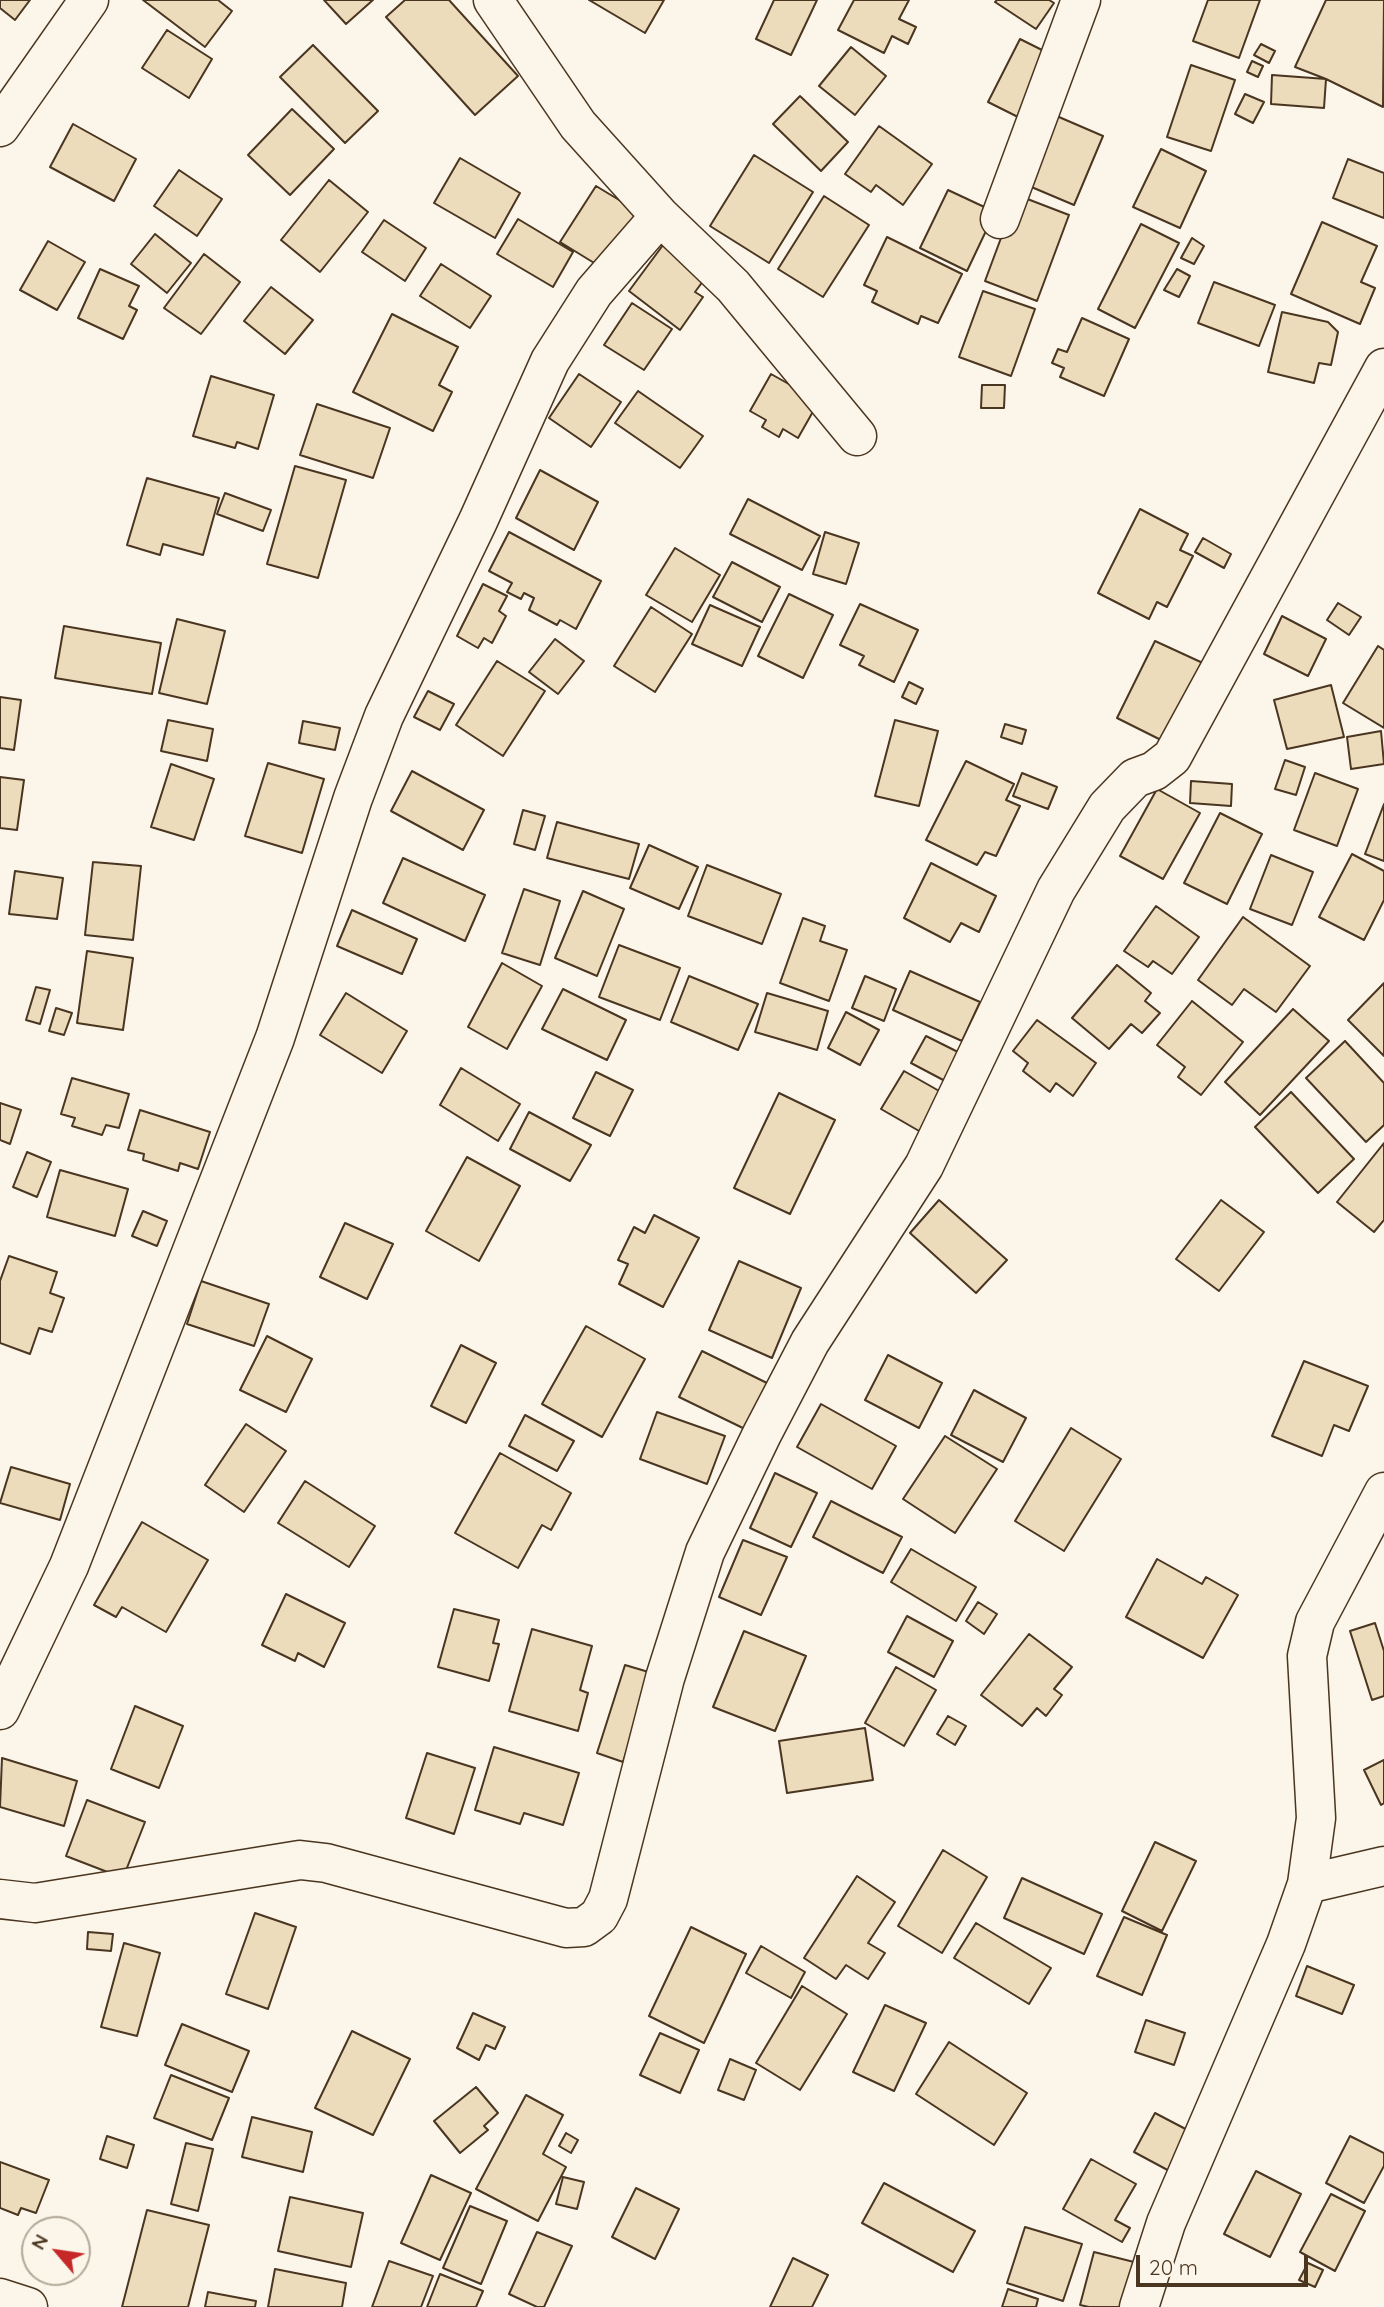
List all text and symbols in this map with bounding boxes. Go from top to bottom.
north arrow [21,2216,91,2286]
text: N [26,2230,53,2254]
scale bar [1139,2240,1310,2284]
text: 20 m [1149,2254,1198,2280]

